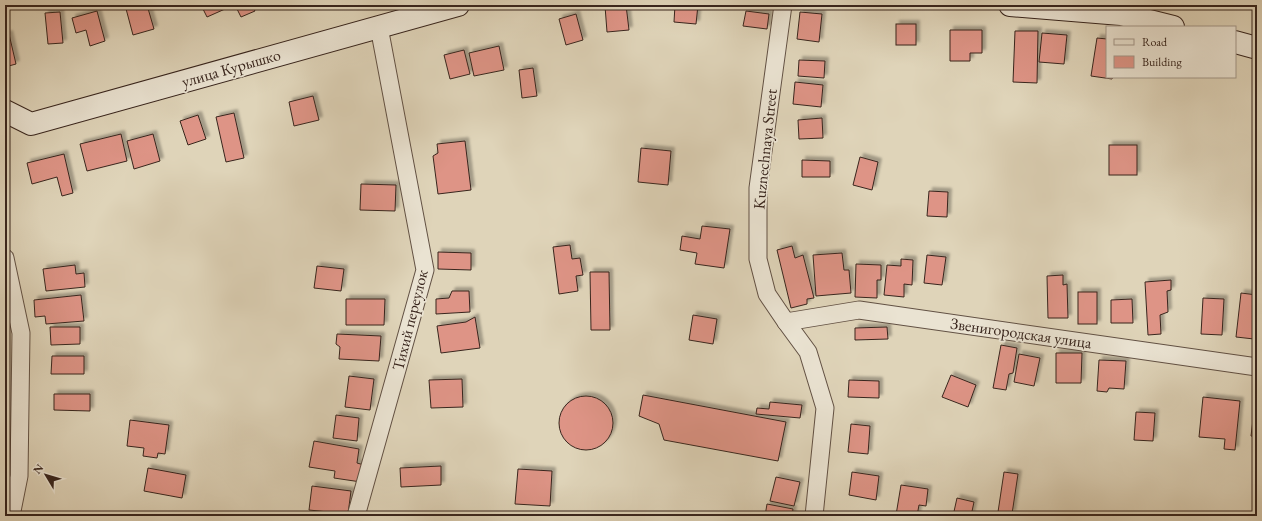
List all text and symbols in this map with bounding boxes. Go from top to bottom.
legend [1106,26,1236,78]
text: Road [1142,34,1168,50]
street label: улица Курышко [179,44,283,92]
text: Building [1142,54,1183,70]
street label: Kuznechnaya Street [748,88,782,210]
street label: Тихий переулок [387,267,433,373]
street label: Звенигородская улица [949,313,1094,353]
north arrow [26,455,66,495]
text: N [30,461,46,477]

